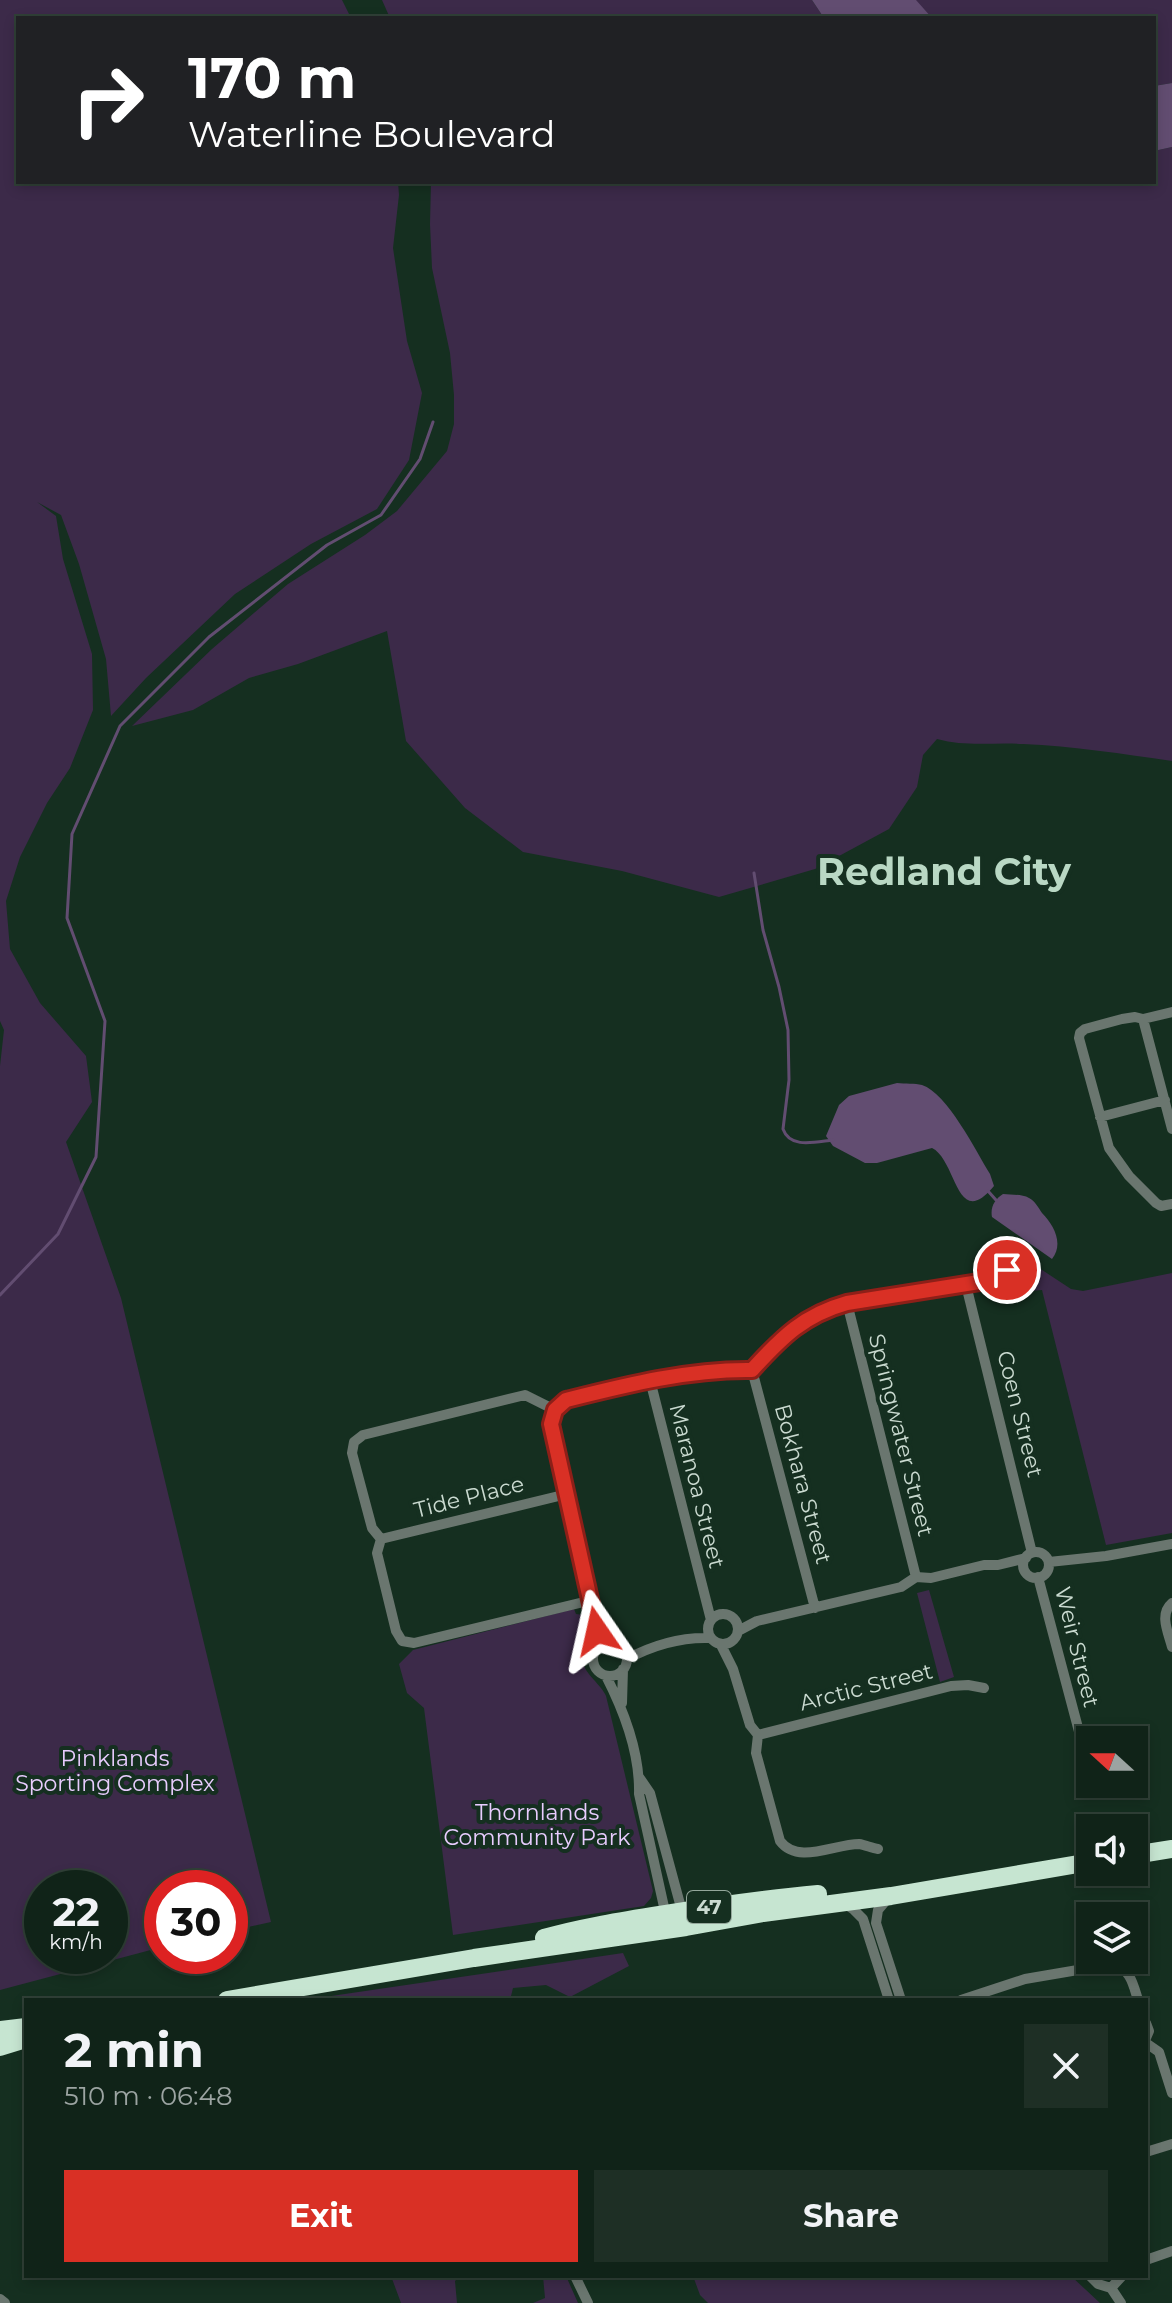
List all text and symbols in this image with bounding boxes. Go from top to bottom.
text: 170 m [188,44,356,112]
icon: right [56,48,160,152]
text: Waterline Boulevard [188,112,555,156]
district label: Redland City [817,848,1072,895]
pin [973,1236,1041,1304]
icon: arrive [985,1248,1029,1292]
street label: Springwater Street [863,1331,939,1539]
street label: Coen Street [991,1348,1049,1480]
street label: Maranoa Street [663,1401,731,1571]
street label: Bokhara Street [769,1401,837,1567]
street label: Tide Place [411,1470,527,1524]
street label: Weir Street [1049,1584,1105,1710]
position arrow [555,1589,639,1673]
street label: Arctic Street [797,1657,935,1717]
north arrow [1076,1726,1148,1798]
map controls [1076,1726,1148,1974]
park label: Pinklands Sporting Complex [15,1745,215,1797]
park label: Thornlands Community Park [443,1799,631,1851]
button: sound [1076,1814,1148,1886]
speed limit sign: 30 [144,1870,248,1974]
text: 22 [52,1887,100,1936]
road number: 47 [687,1891,731,1923]
button: layers [1076,1902,1148,1974]
text: km/h [49,1930,103,1954]
text: 2 min [64,2021,204,2079]
button: close [1024,2024,1108,2108]
text: 510 m · 06:48 [64,2080,232,2112]
button: Exit [64,2170,578,2262]
button: Share [594,2170,1108,2262]

